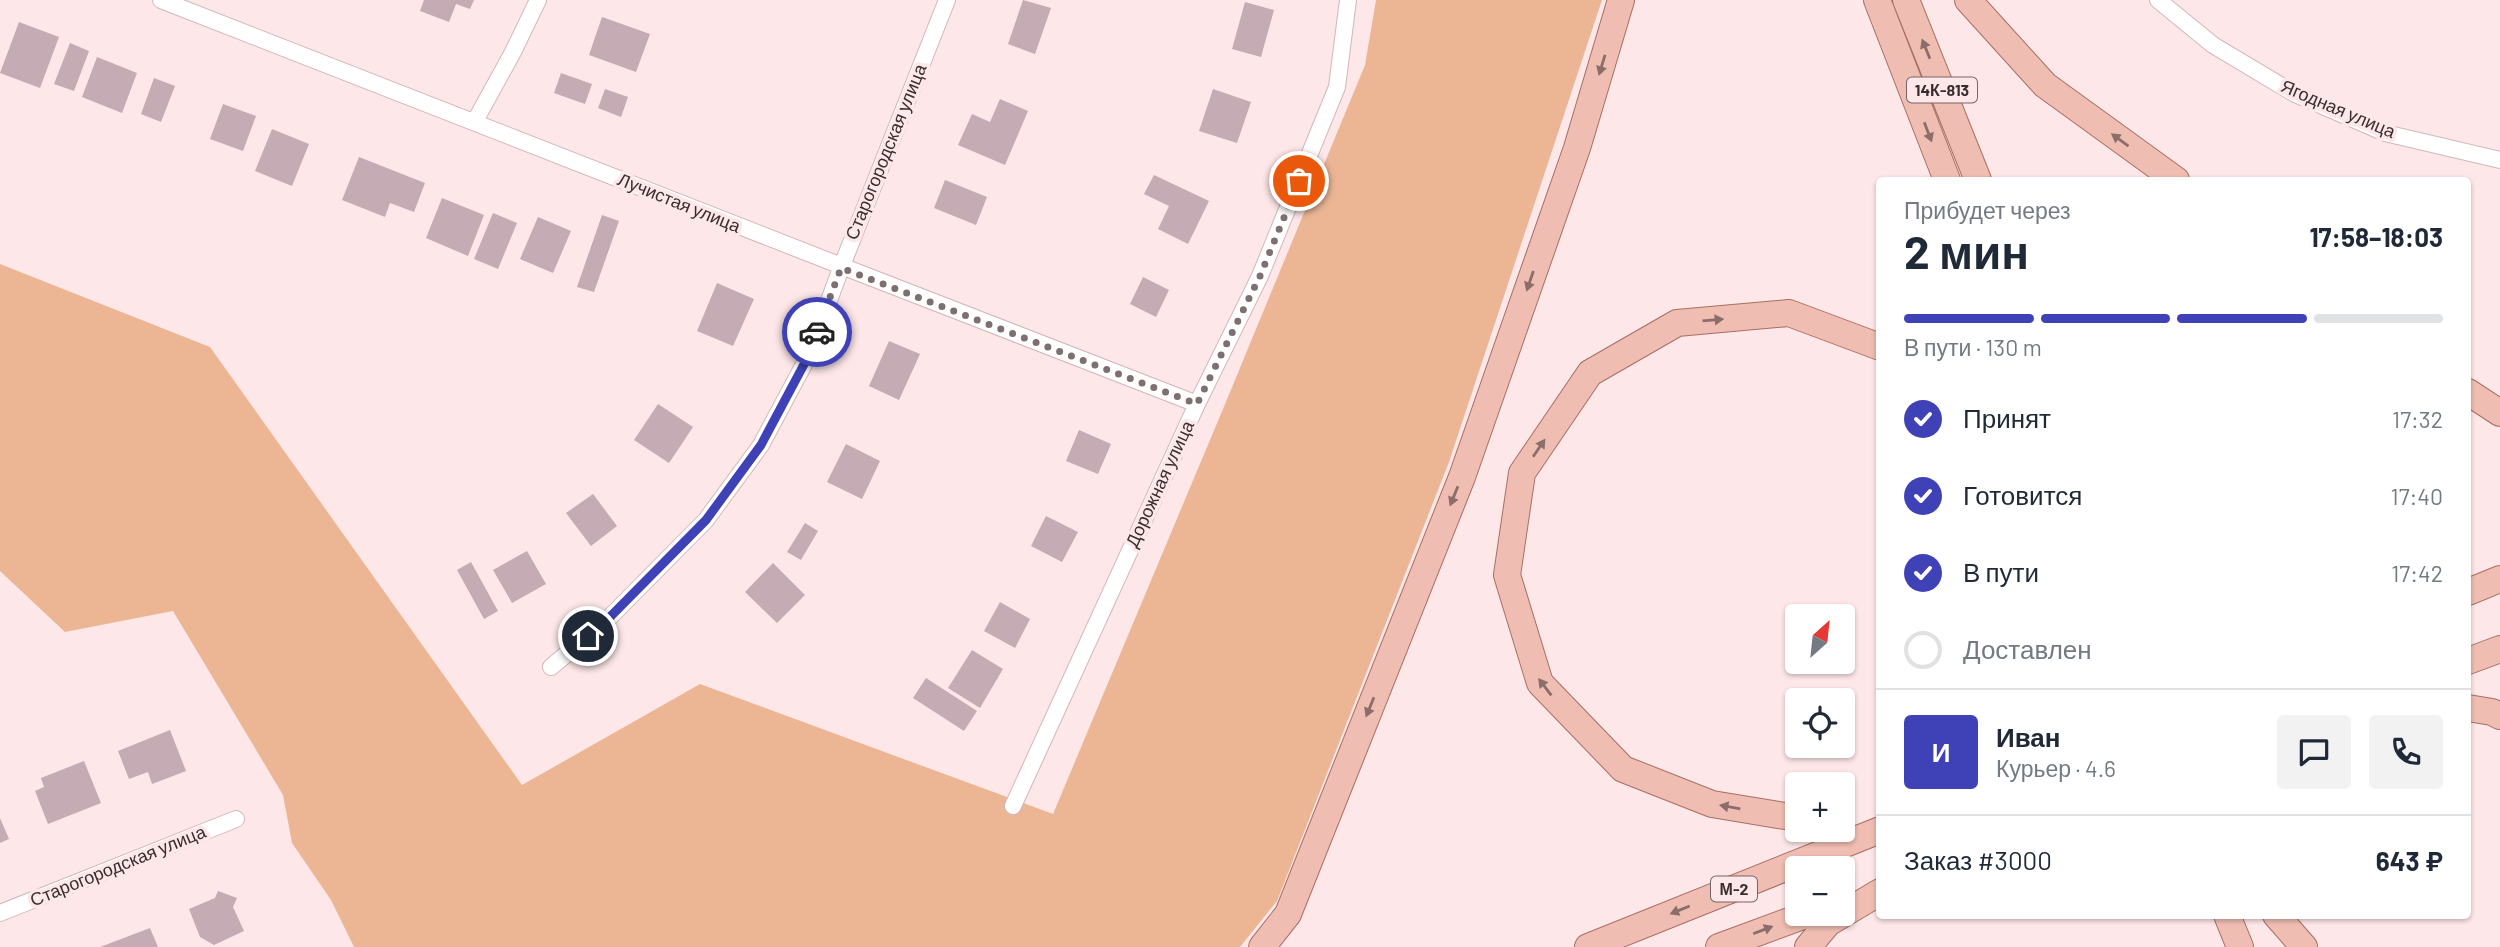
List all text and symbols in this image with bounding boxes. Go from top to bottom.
one-way arrow [1920,38,1931,59]
one-way arrow [1596,55,1606,76]
street label: Старогородская улица [840,60,931,243]
street label: Ягодная улица [2278,74,2400,142]
road number: 14К-813 [1907,78,1977,102]
one-way arrow [1923,122,1934,143]
one-way arrow [2111,133,2129,147]
pin [1269,151,1329,211]
icon: bag [1280,162,1318,200]
street label: Лучистая улица [615,167,745,237]
text: Прибудет через [1904,196,2071,224]
text: 17:58–18:03 [2309,221,2443,252]
text: 2 мин [1904,223,2029,278]
one-way arrow [1524,271,1535,292]
courier [782,297,852,367]
icon: car [798,313,836,351]
one-way arrow [1702,314,1724,325]
text: В пути · 130 m [1904,333,2042,361]
icon: check [1904,400,1942,438]
text: Принят [1963,402,2051,433]
text: 17:32 [2392,405,2443,433]
street label: Дорожная улица [1120,416,1198,550]
one-way arrow [1532,438,1545,458]
icon: check [1904,477,1942,515]
text: Готовится [1963,479,2082,510]
text: 17:40 [2391,482,2443,510]
one-way arrow [1449,485,1460,506]
icon: check [1904,554,1942,592]
text: В пути [1963,556,2039,587]
text: 17:42 [2391,559,2443,587]
north arrow [1785,604,1855,674]
map controls [1785,604,1855,926]
pin [558,606,618,666]
icon: home [569,617,607,655]
text: Доставлен [1963,633,2092,664]
one-way arrow [1538,677,1552,696]
button: locate [1785,688,1855,758]
one-way arrow [1365,697,1376,718]
button: chat [2277,715,2351,789]
button: phone [2369,715,2443,789]
text: Иван [1996,721,2061,752]
text: И [1932,736,1950,767]
text: Курьер · 4.6 [1996,754,2116,782]
button: + [1785,772,1855,842]
one-way arrow [1719,801,1741,812]
street label: Старогородская улица [27,819,210,910]
text: Заказ #3000 [1904,844,2052,875]
text: 643 ₽ [2376,845,2443,876]
button: − [1785,856,1855,926]
road number: М-2 [1711,876,1757,902]
one-way arrow [1669,905,1690,916]
one-way arrow [1753,925,1774,936]

